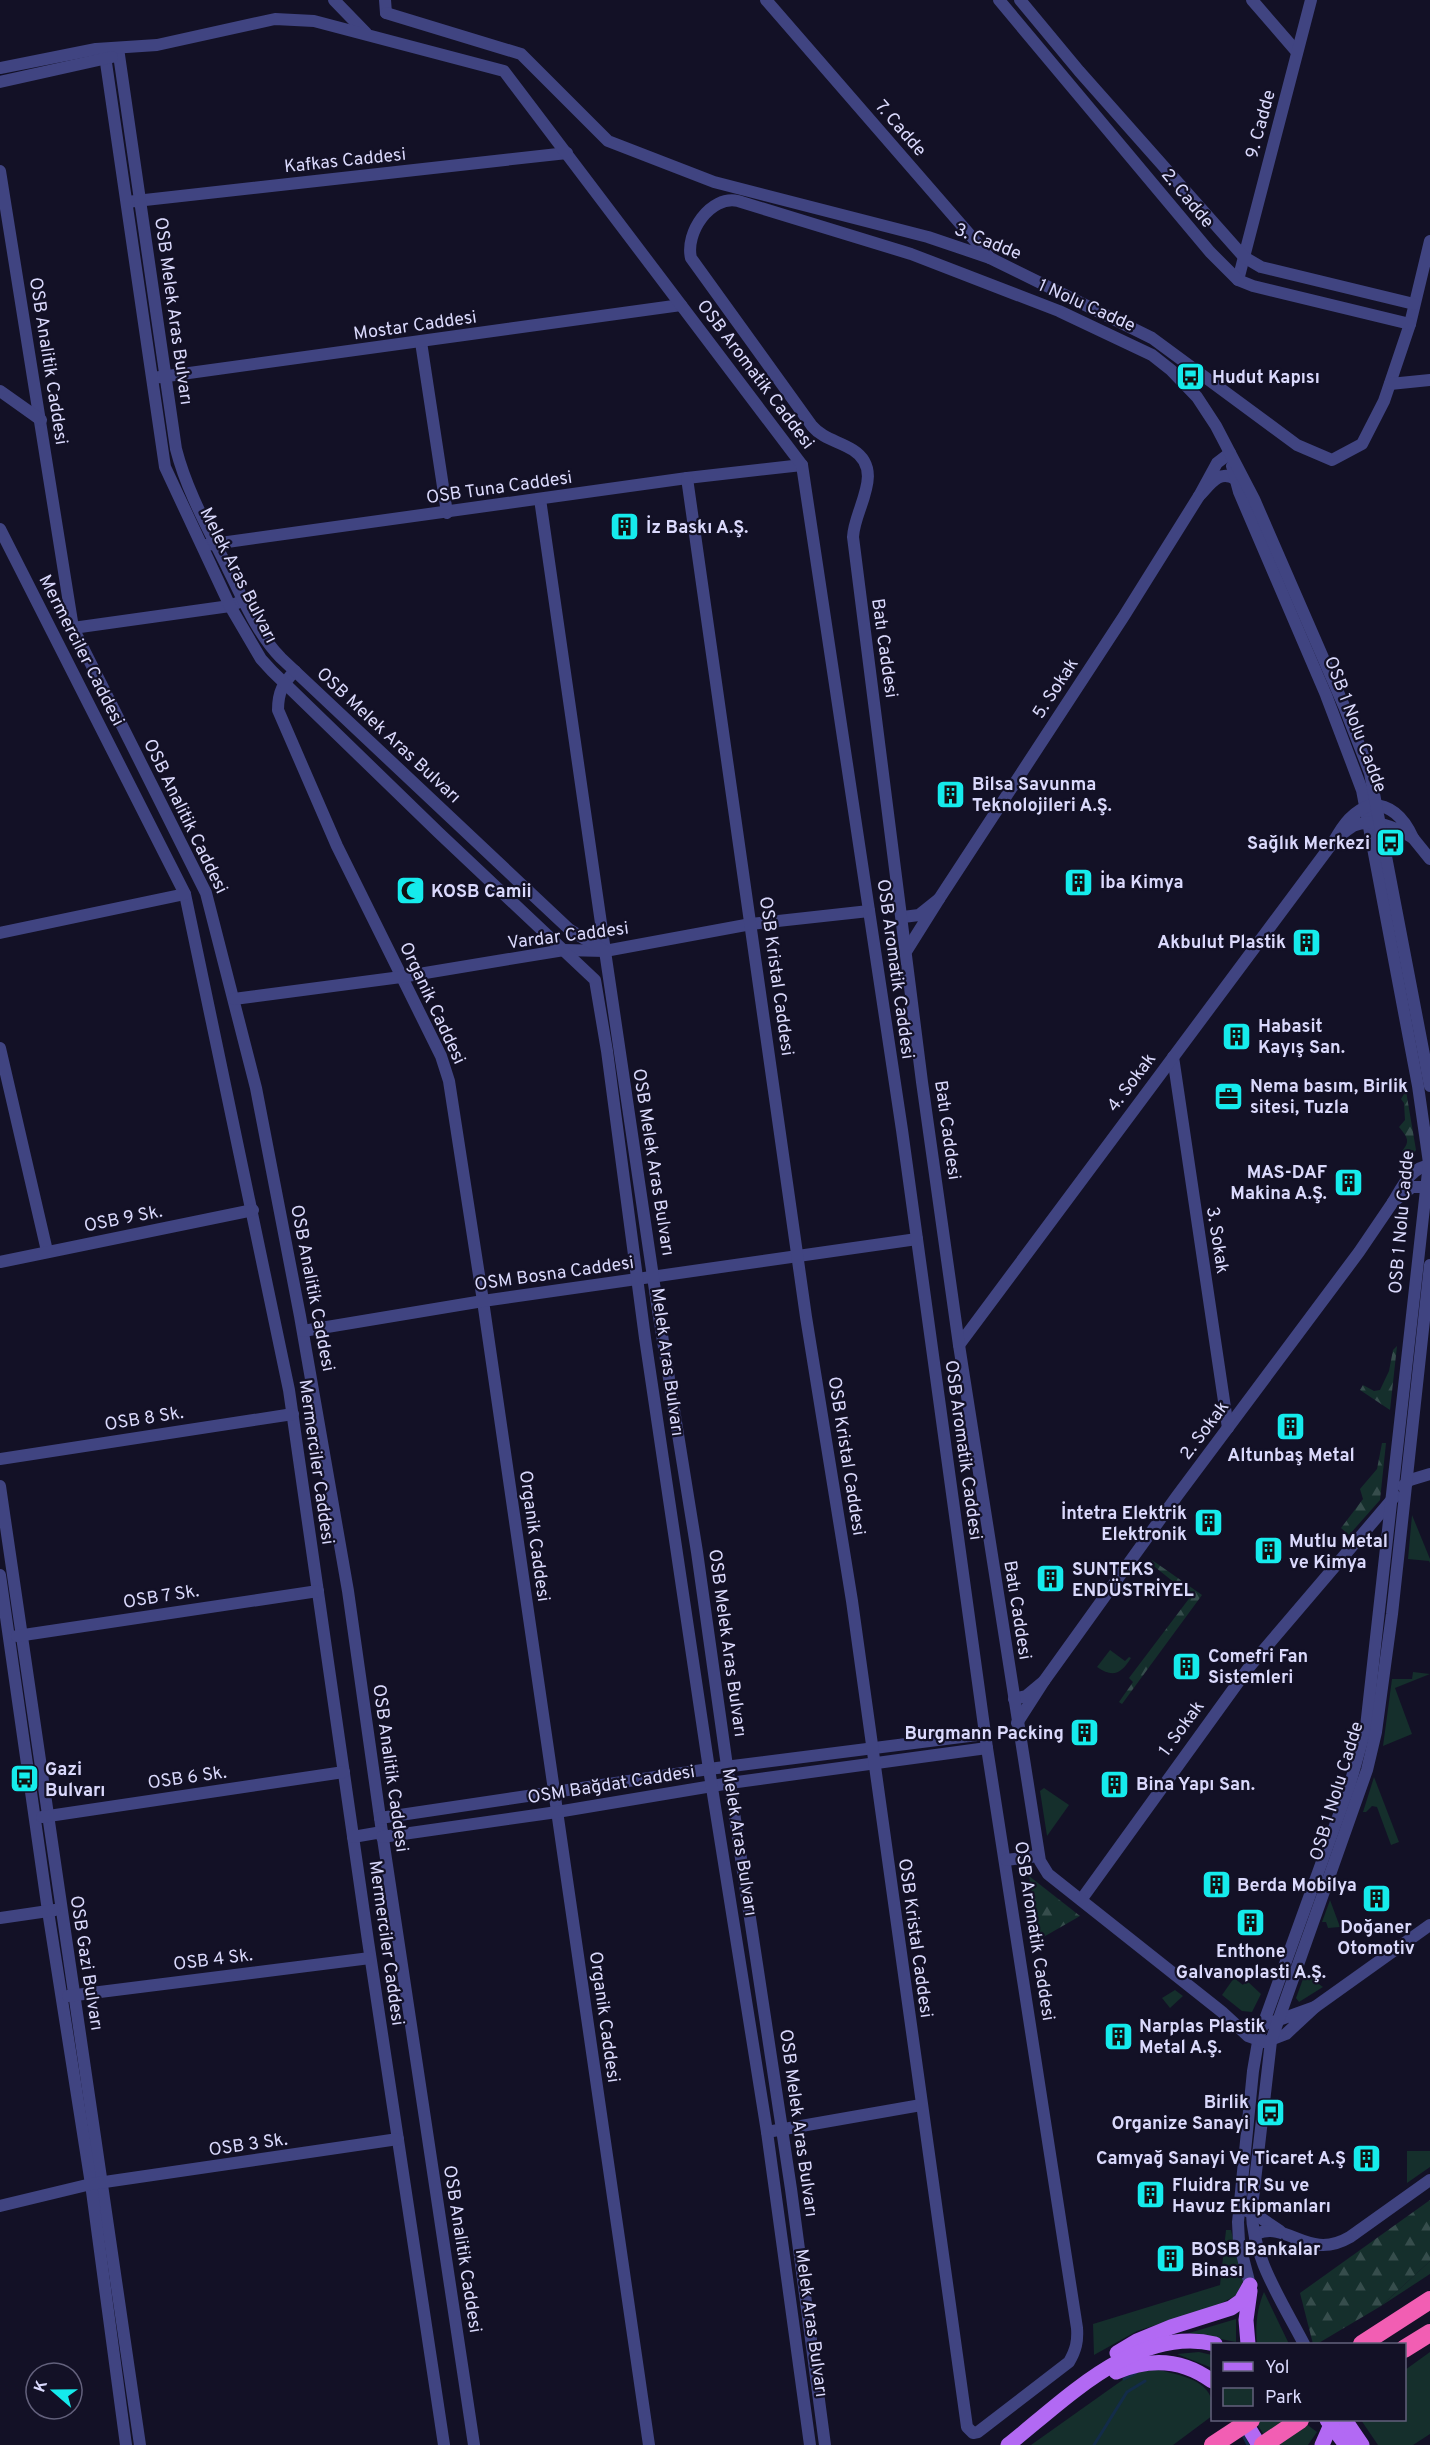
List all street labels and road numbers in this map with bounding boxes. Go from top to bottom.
street label: 9. Cadde [1241,87,1282,161]
street label: 7. Cadde [869,96,931,162]
street label: Kafkas Caddesi [283,144,407,179]
street label: 2. Cadde [1155,165,1218,233]
street label: OSB Melek Aras Bulvarı [148,216,197,407]
street label: 3. Cadde [951,219,1024,266]
street label: 1 Nolu Cadde [1034,275,1139,338]
street label: OSB Analitik Caddesi [23,276,72,447]
street label: OSB Aromatik Caddesi [691,296,819,454]
street label: Mostar Caddesi [352,306,478,347]
street label: OSB Tuna Caddesi [425,467,574,510]
street label: Melek Aras Bulvarı [194,504,282,647]
street label: Mermerciler Caddesi [33,571,129,730]
street label: Batı Caddesi [865,597,902,699]
street label: OSB 1 Nolu Cadde [1318,653,1391,796]
street label: 5. Sokak [1028,654,1084,724]
street label: OSB Melek Aras Bulvarı [311,663,465,809]
street label: OSB Analitik Caddesi [137,735,232,898]
street label: OSB Aromatik Caddesi [870,878,919,1061]
street label: OSB Kristal Caddesi [753,895,798,1057]
street label: Vardar Caddesi [506,918,630,955]
street label: Organik Caddesi [393,939,470,1068]
street label: 4. Sokak [1103,1049,1162,1117]
street label: OSB Melek Aras Bulvarı [626,1067,679,1258]
street label: Batı Caddesi [928,1079,965,1181]
street label: OSB 1 Nolu Cadde [1385,1149,1420,1295]
street label: OSB 9 Sk. [82,1201,164,1238]
street label: OSB Analitik Caddesi [284,1203,339,1374]
street label: 3. Sokak [1200,1205,1233,1275]
street label: OSM Bosna Caddesi [473,1252,636,1297]
street label: Melek Aras Bulvarı [645,1287,688,1438]
street label: OSB Aromatik Caddesi [938,1359,987,1542]
street label: OSB Kristal Caddesi [822,1375,869,1537]
street label: Mermerciler Caddesi [293,1378,339,1546]
street label: 2. Sokak [1176,1397,1235,1465]
street label: OSB 8 Sk. [103,1402,185,1437]
street label: Organik Caddesi [513,1469,554,1603]
street label: OSB Melek Aras Bulvarı [702,1548,751,1739]
street label: Batı Caddesi [997,1559,1036,1662]
street label: OSB 7 Sk. [122,1580,201,1615]
street label: OSB Analitik Caddesi [366,1683,413,1854]
street label: 1. Sokak [1154,1696,1210,1761]
street label: OSB 1 Nolu Cadde [1305,1719,1369,1864]
street label: OSM Bağdat Caddesi [526,1761,697,1810]
street label: OSB 6 Sk. [146,1762,228,1795]
street label: Melek Aras Bulvarı [715,1767,762,1918]
street label: OSB Aromatik Caddesi [1008,1840,1059,2023]
street label: OSB Kristal Caddesi [892,1857,937,2019]
street label: Mermerciler Caddesi [363,1859,409,2027]
street label: OSB Gazi Bulvarı [63,1894,108,2032]
street label: OSB 4 Sk. [172,1944,254,1977]
street label: Organik Caddesi [583,1950,624,2084]
street label: OSB Melek Aras Bulvarı [773,2028,822,2219]
street label: OSB 3 Sk. [207,2129,289,2162]
street label: OSB Analitik Caddesi [437,2164,486,2335]
street label: Melek Aras Bulvarı [789,2248,832,2399]

